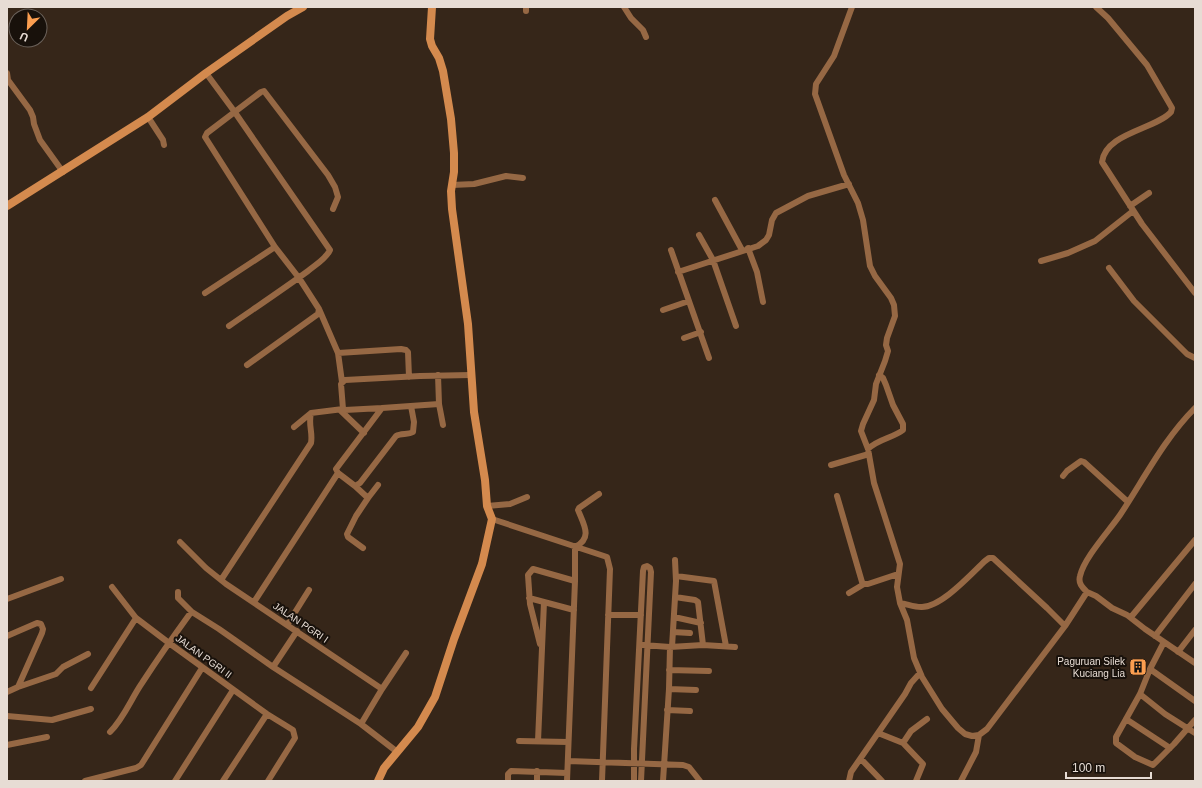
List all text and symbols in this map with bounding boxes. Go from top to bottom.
north arrow [8,8,48,48]
text: U [18,30,30,44]
street label: JALAN PGRI I [271,600,330,645]
street label: JALAN PGRI II [173,632,234,680]
place label: Paguruan Silek Kuciang Lia [1057,656,1126,679]
building icon: Paguruan Silek Kuciang Lia [1128,657,1148,677]
scale bar [1066,754,1151,780]
text: 100 m [1072,761,1105,775]

